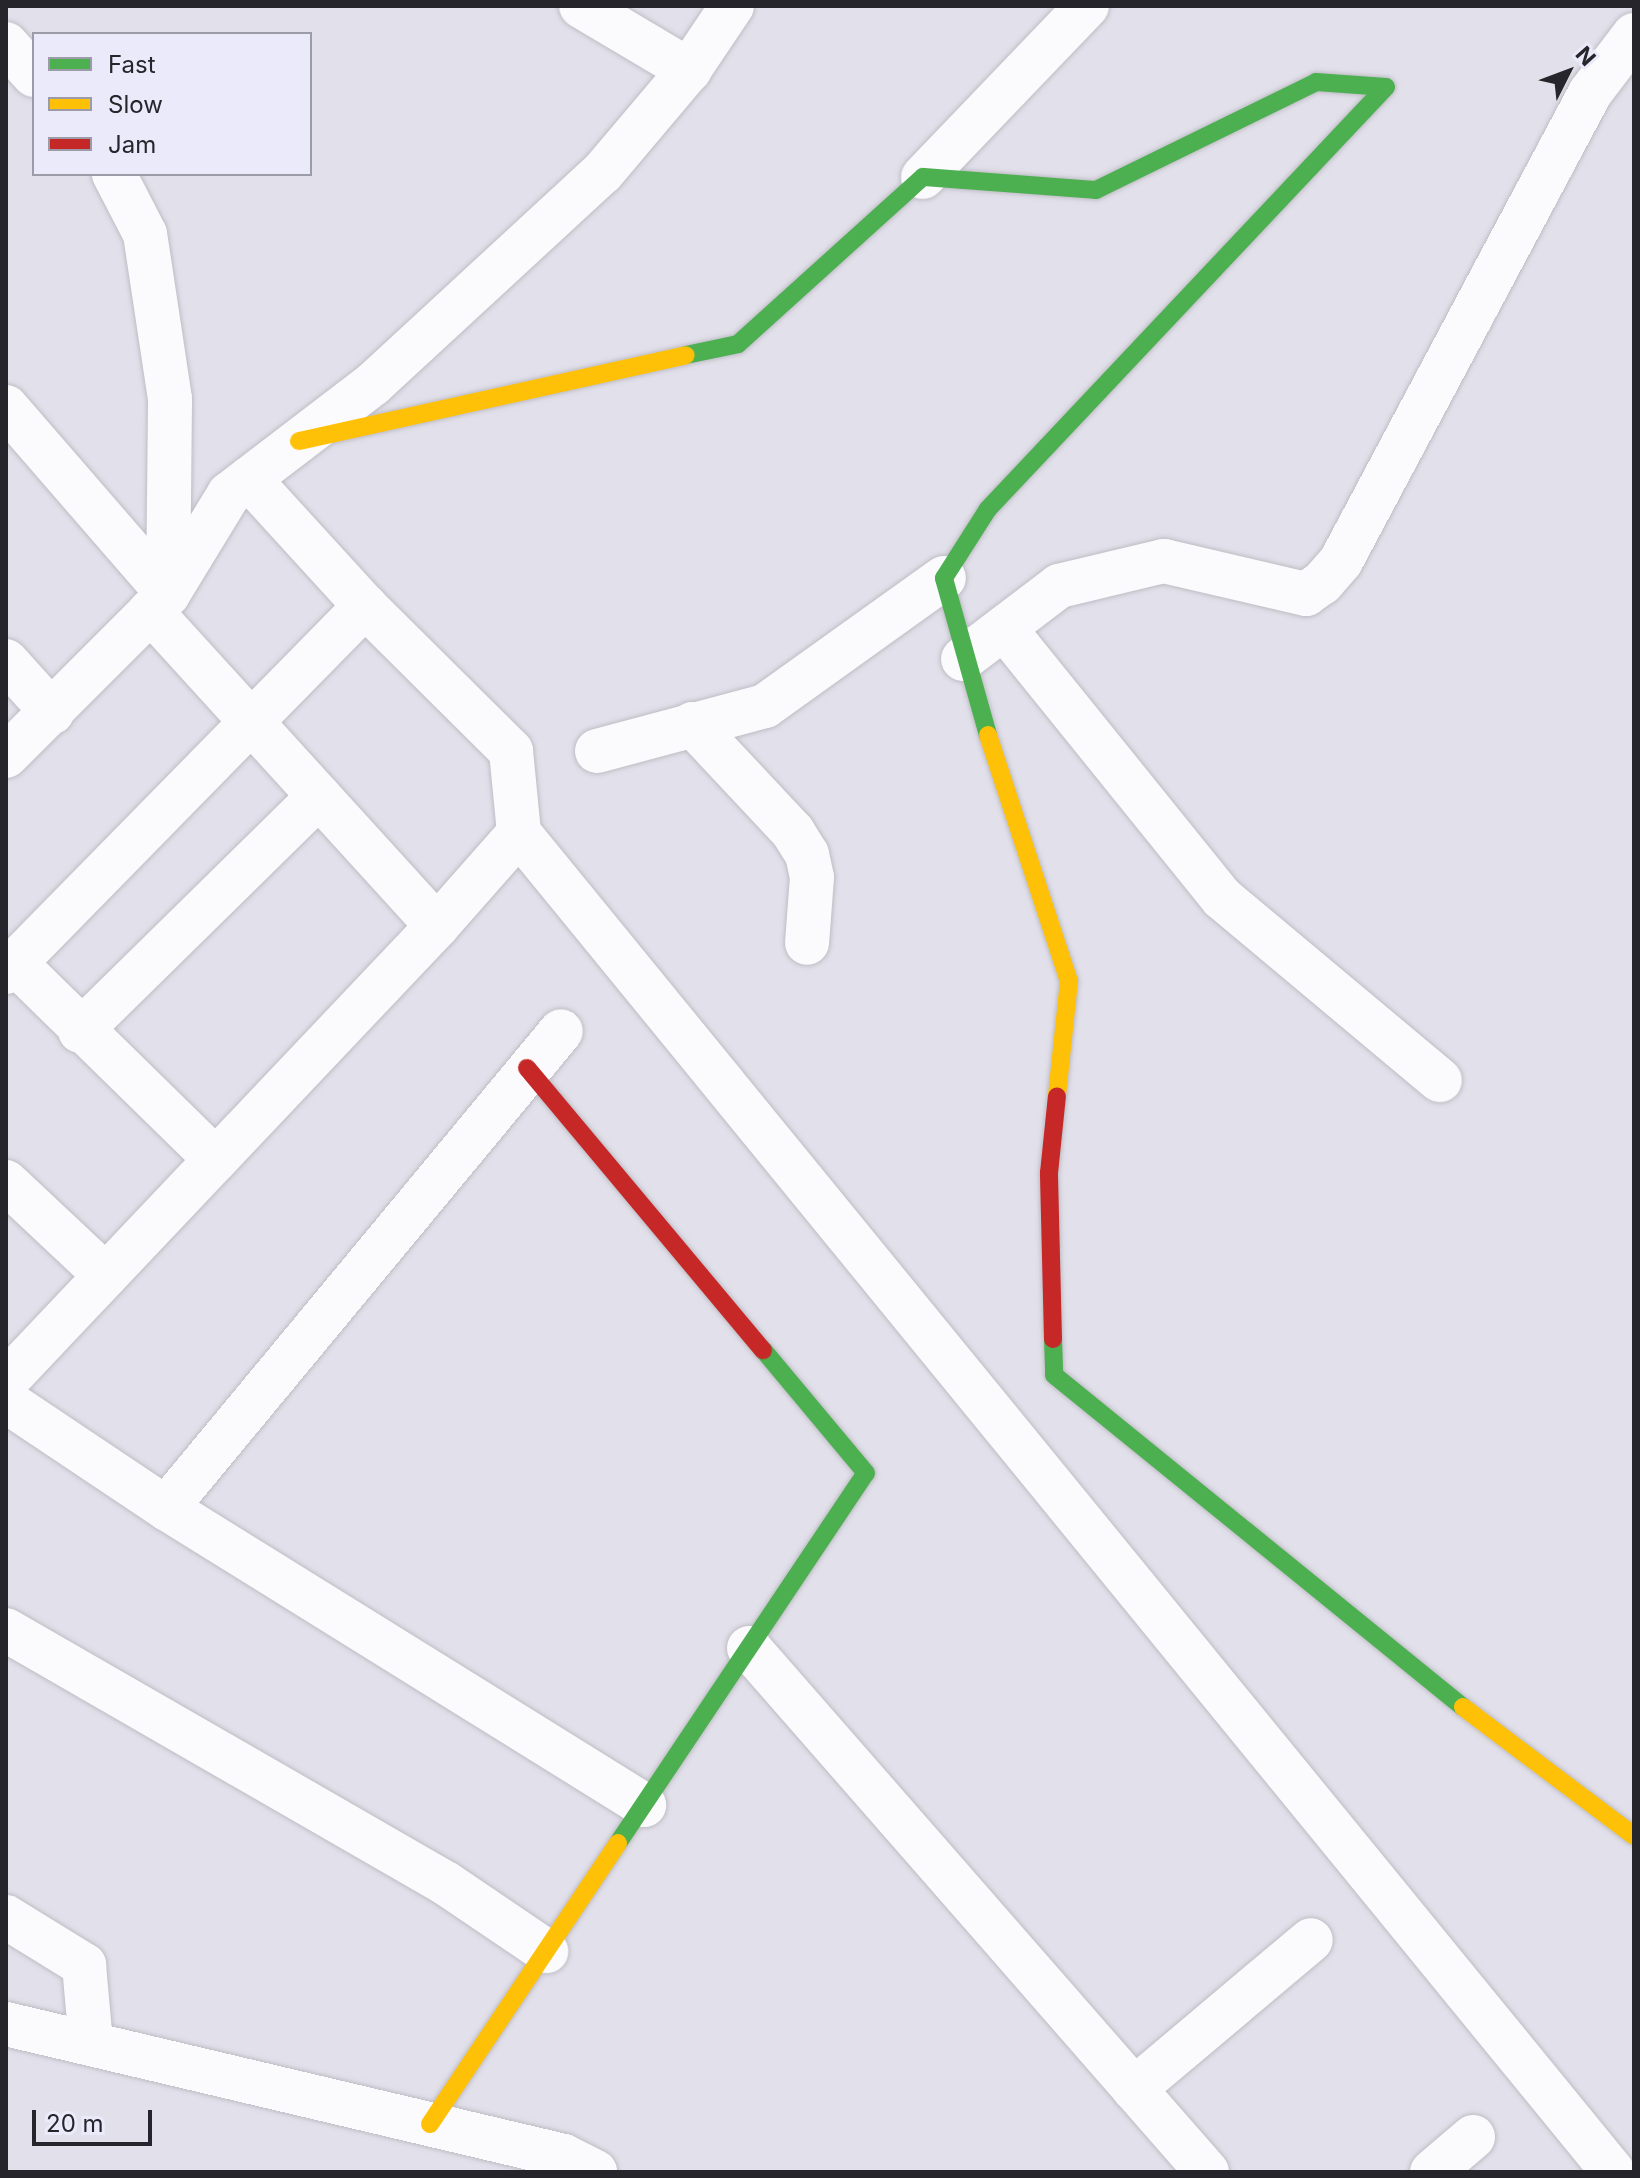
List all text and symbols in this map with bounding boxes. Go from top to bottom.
legend [32,32,312,176]
north arrow [1528,32,1608,112]
text: N [1571,41,1601,71]
text: Fast [108,50,156,79]
text: Slow [108,90,163,119]
text: Jam [108,130,156,159]
scale bar [36,2094,156,2144]
text: 20 m [46,2109,104,2138]

